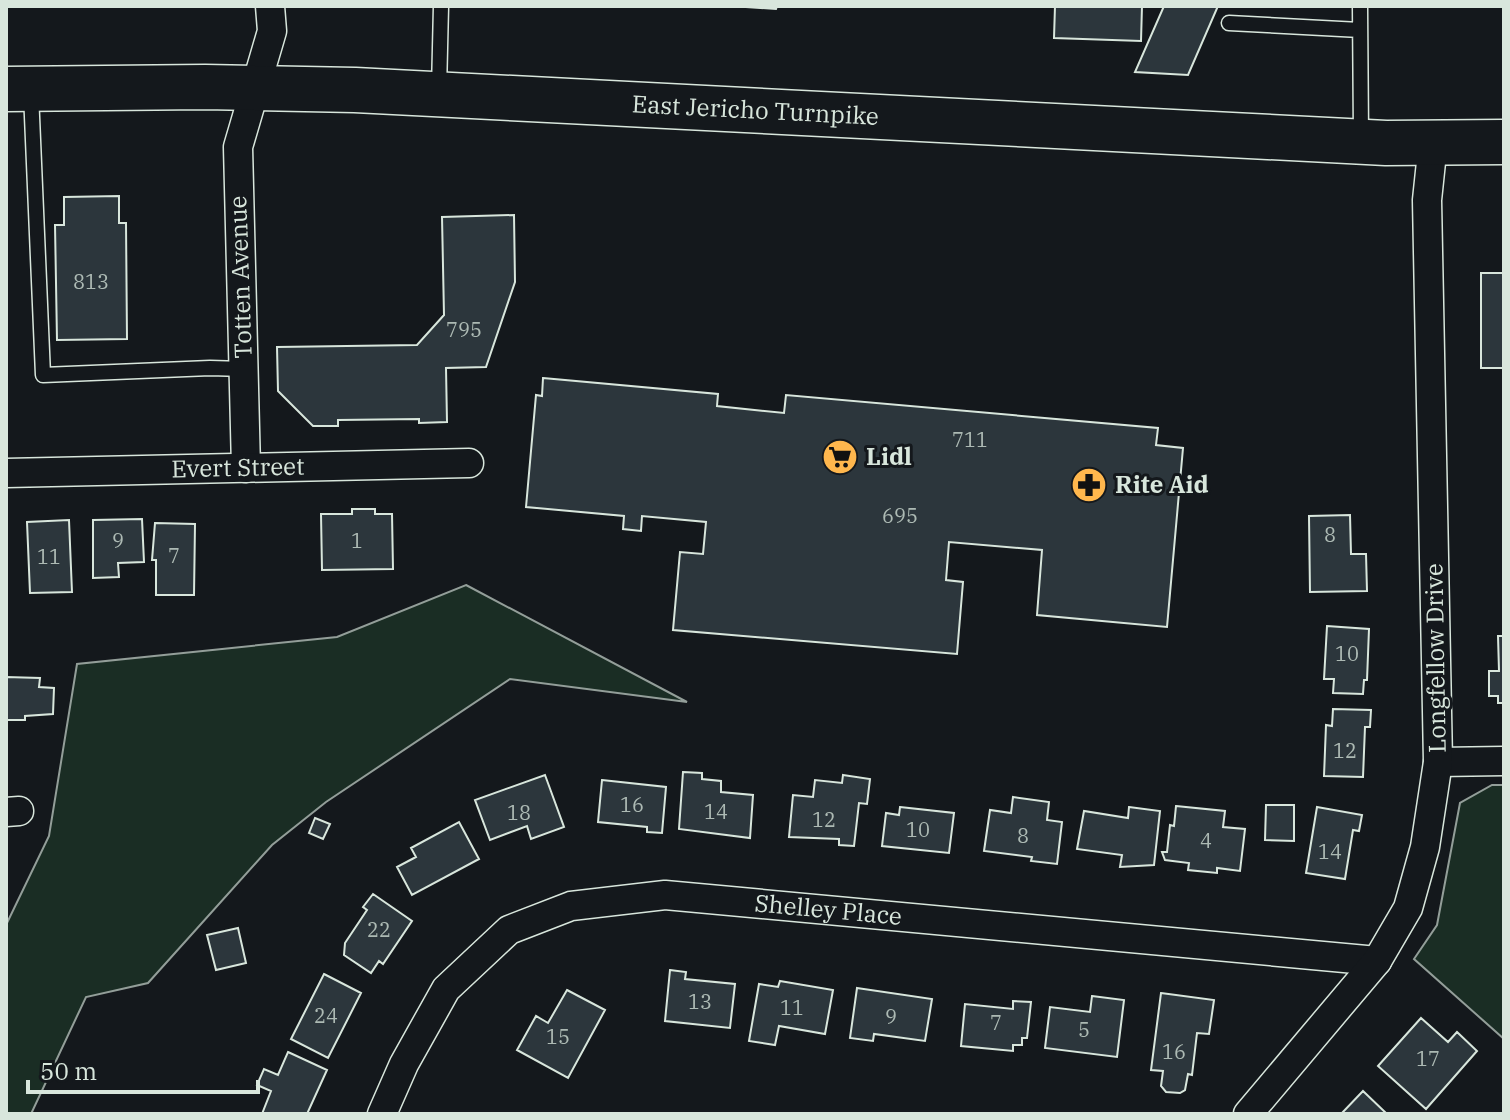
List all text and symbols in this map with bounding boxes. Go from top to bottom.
street label: East Jericho Turnpike [631,87,880,132]
street label: Totten Avenue [221,195,259,359]
house number: 813 [73,268,109,295]
house number: 795 [446,316,482,343]
house number: 711 [952,426,988,453]
supermarket icon: Lidl [821,438,859,476]
place label: Lidl [866,440,912,472]
street label: Evert Street [171,450,305,484]
pharmacy icon: Rite Aid [1070,466,1108,504]
place label: Rite Aid [1115,468,1209,500]
house number: 695 [882,502,918,529]
house number: 8 [1324,521,1336,548]
house number: 9 [112,527,124,554]
house number: 1 [351,527,363,554]
house number: 7 [168,542,180,569]
house number: 11 [37,543,61,570]
street label: Longfellow Drive [1417,563,1453,753]
house number: 10 [1335,640,1359,667]
house number: 12 [1333,737,1357,764]
house number: 16 [620,791,644,818]
house number: 14 [704,798,728,825]
house number: 18 [507,799,531,826]
house number: 12 [812,806,836,833]
house number: 10 [906,816,930,843]
house number: 8 [1017,822,1029,849]
house number: 4 [1200,827,1212,854]
house number: 14 [1318,838,1342,865]
street label: Shelley Place [753,886,903,932]
house number: 22 [367,916,391,943]
house number: 13 [688,988,712,1015]
house number: 11 [780,994,804,1021]
house number: 24 [314,1002,338,1029]
house number: 9 [885,1003,897,1030]
house number: 7 [990,1009,1002,1036]
house number: 5 [1078,1016,1090,1043]
house number: 15 [546,1023,570,1050]
house number: 16 [1162,1038,1186,1065]
scale bar [28,1044,258,1094]
house number: 17 [1416,1045,1440,1072]
text: 50 m [40,1055,97,1087]

